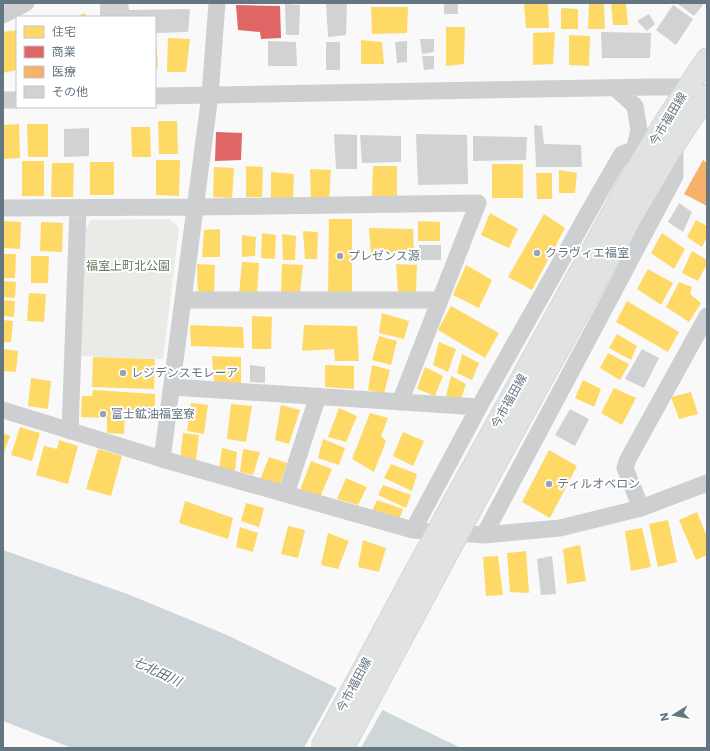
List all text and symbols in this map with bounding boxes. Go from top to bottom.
legend [16,16,156,108]
text: 住宅 [52,23,76,40]
text: 商業 [52,43,76,60]
text: 医療 [52,63,76,80]
text: その他 [52,83,88,100]
street label: 今市福田線 [645,89,690,149]
place label: クラヴィエ福室 [545,244,629,261]
place label: プレゼンス源 [348,247,420,264]
marker: クラヴィエ福室 [532,248,542,258]
marker: プレゼンス源 [335,251,345,261]
park label: 福室上町北公園 [86,257,170,274]
place label: レジデンスモレーア [131,364,238,381]
marker: レジデンスモレーア [118,368,128,378]
street label: 今市福田線 [487,370,531,431]
place label: 富士鉱油福室寮 [111,405,195,422]
marker: 富士鉱油福室寮 [98,409,108,419]
place label: ティルオベロン [557,475,640,492]
marker: ティルオベロン [544,479,554,489]
water label: 七北田川 [129,652,186,692]
street label: 今市福田線 [332,654,375,715]
north arrow [654,695,694,735]
text: N [656,711,673,722]

